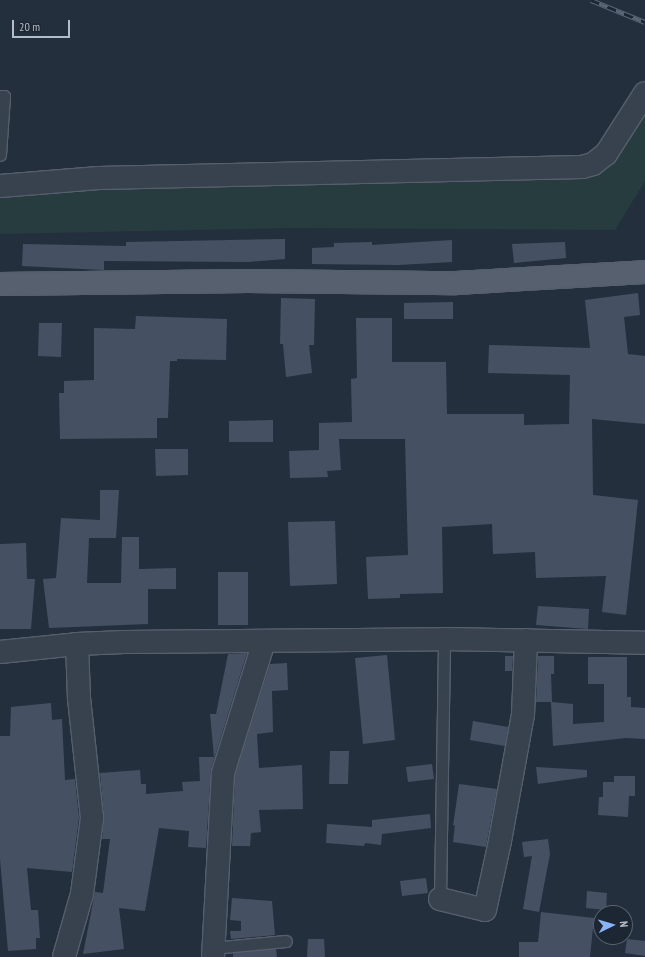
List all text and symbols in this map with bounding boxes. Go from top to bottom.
scale bar [14,12,72,38]
text: 20 m [19,19,40,34]
north arrow [593,905,633,945]
text: N [617,920,631,928]

